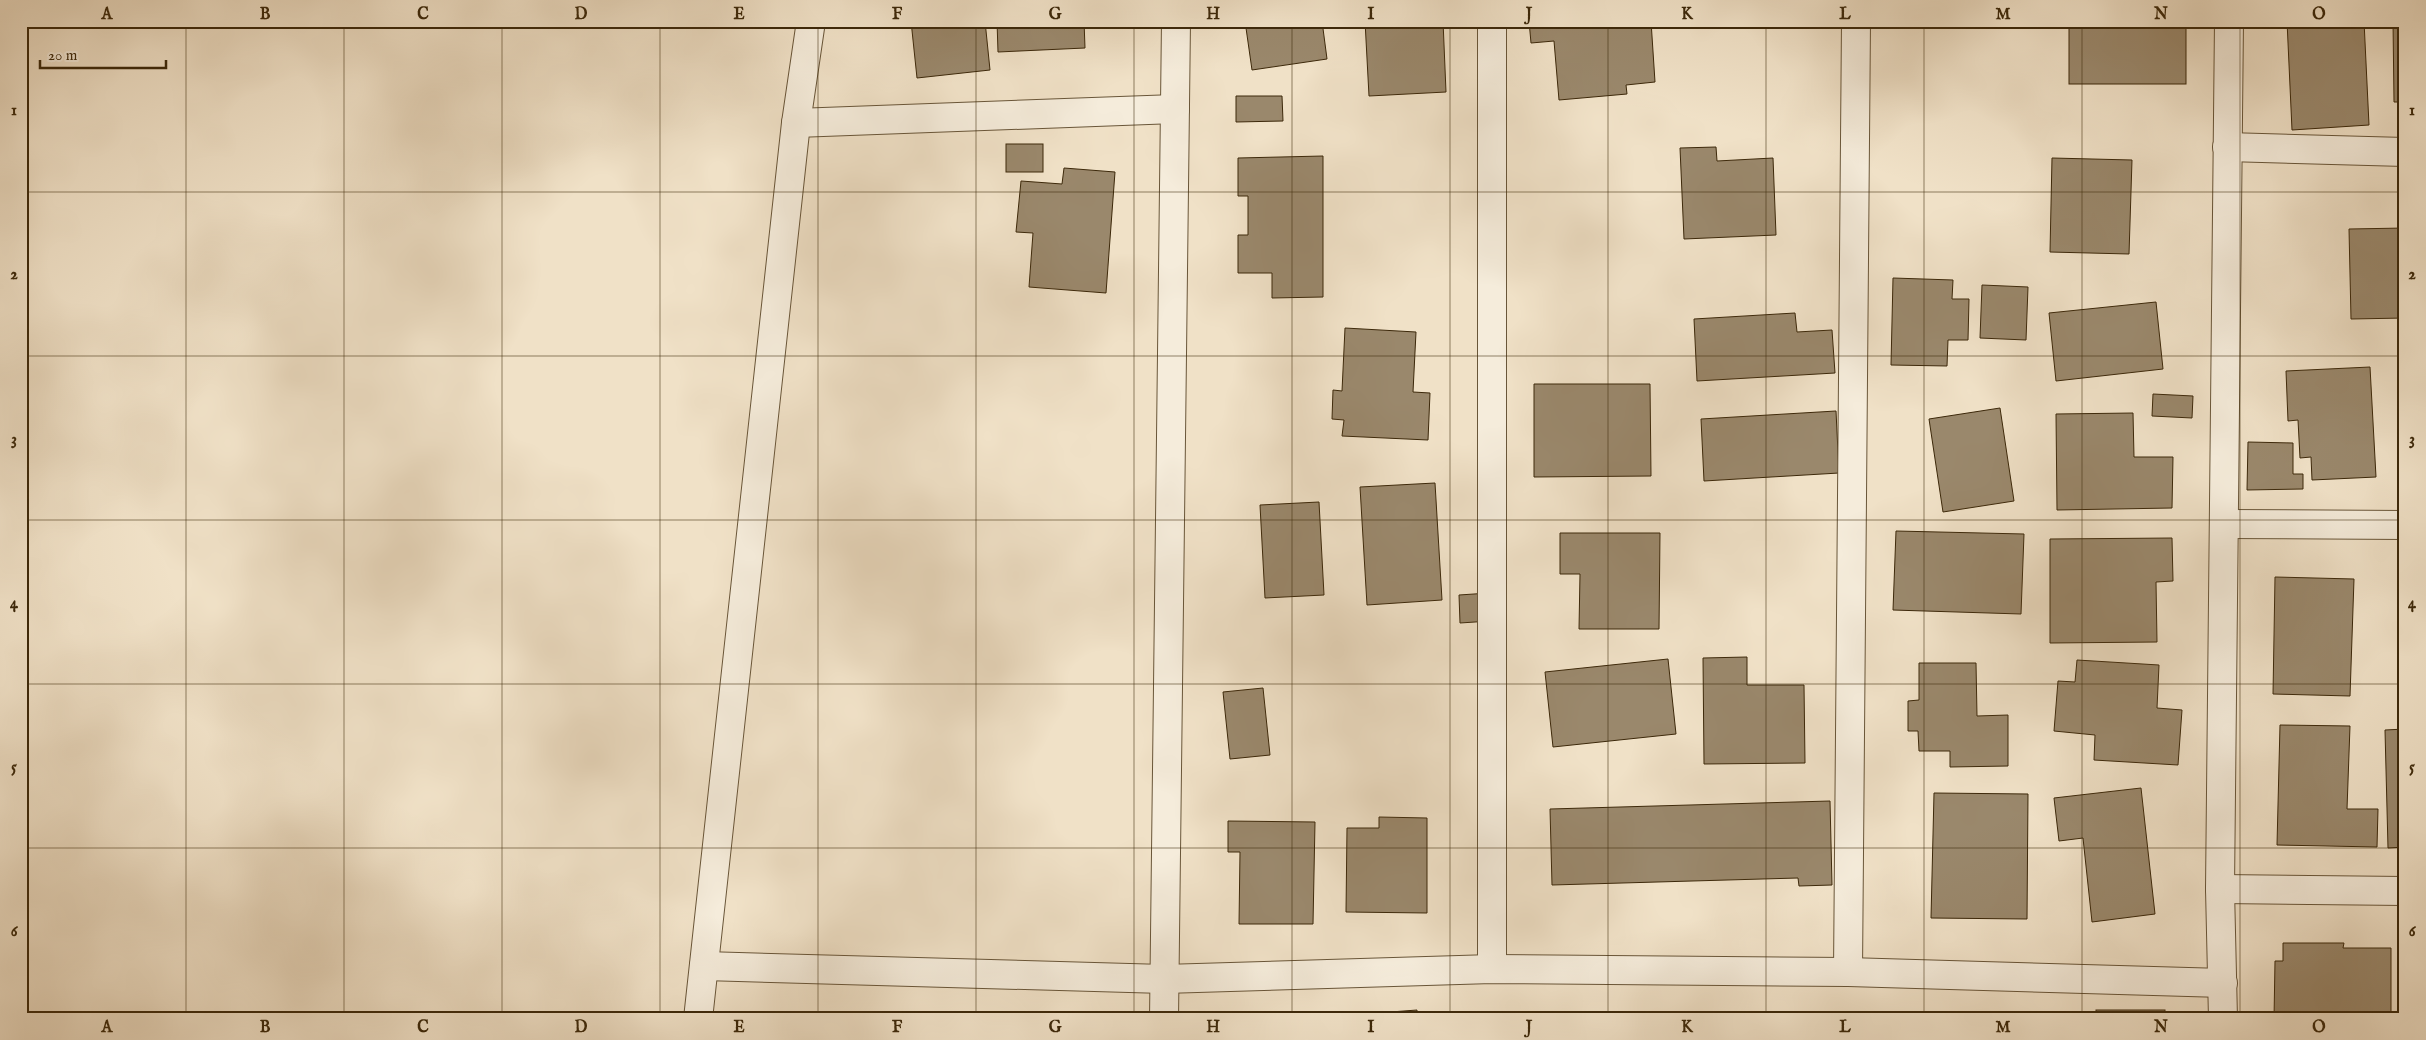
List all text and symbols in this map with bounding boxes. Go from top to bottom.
text: A [101,5,114,25]
text: B [260,5,271,25]
text: C [417,5,429,25]
text: D [575,5,588,25]
text: E [733,5,745,25]
text: F [892,5,903,25]
text: G [1049,5,1062,25]
text: H [1206,5,1220,25]
text: I [1368,5,1375,25]
text: J [1524,5,1533,25]
text: K [1681,5,1694,25]
text: L [1839,5,1851,25]
text: M [1995,5,2011,25]
text: N [2153,5,2168,25]
text: O [2312,5,2326,25]
scale bar [40,38,166,70]
text: 20 m [48,46,78,65]
text: 1 [11,101,17,121]
text: 1 [2409,101,2415,121]
text: 2 [10,265,18,285]
text: 2 [2408,265,2416,285]
text: 3 [11,430,17,450]
text: 3 [2409,430,2415,450]
text: 4 [10,594,19,614]
text: 4 [2408,594,2417,614]
text: 5 [11,758,17,778]
text: 5 [2409,758,2415,778]
text: 6 [11,922,19,942]
text: 6 [2409,922,2417,942]
text: A [101,1018,114,1038]
text: B [260,1018,271,1038]
text: C [417,1018,429,1038]
text: D [575,1018,588,1038]
text: E [733,1018,745,1038]
text: F [892,1018,903,1038]
text: G [1049,1018,1062,1038]
text: H [1206,1018,1220,1038]
text: I [1368,1018,1375,1038]
text: J [1524,1018,1533,1038]
text: K [1681,1018,1694,1038]
text: L [1839,1018,1851,1038]
text: M [1995,1018,2011,1038]
text: N [2153,1018,2168,1038]
text: O [2312,1018,2326,1038]

